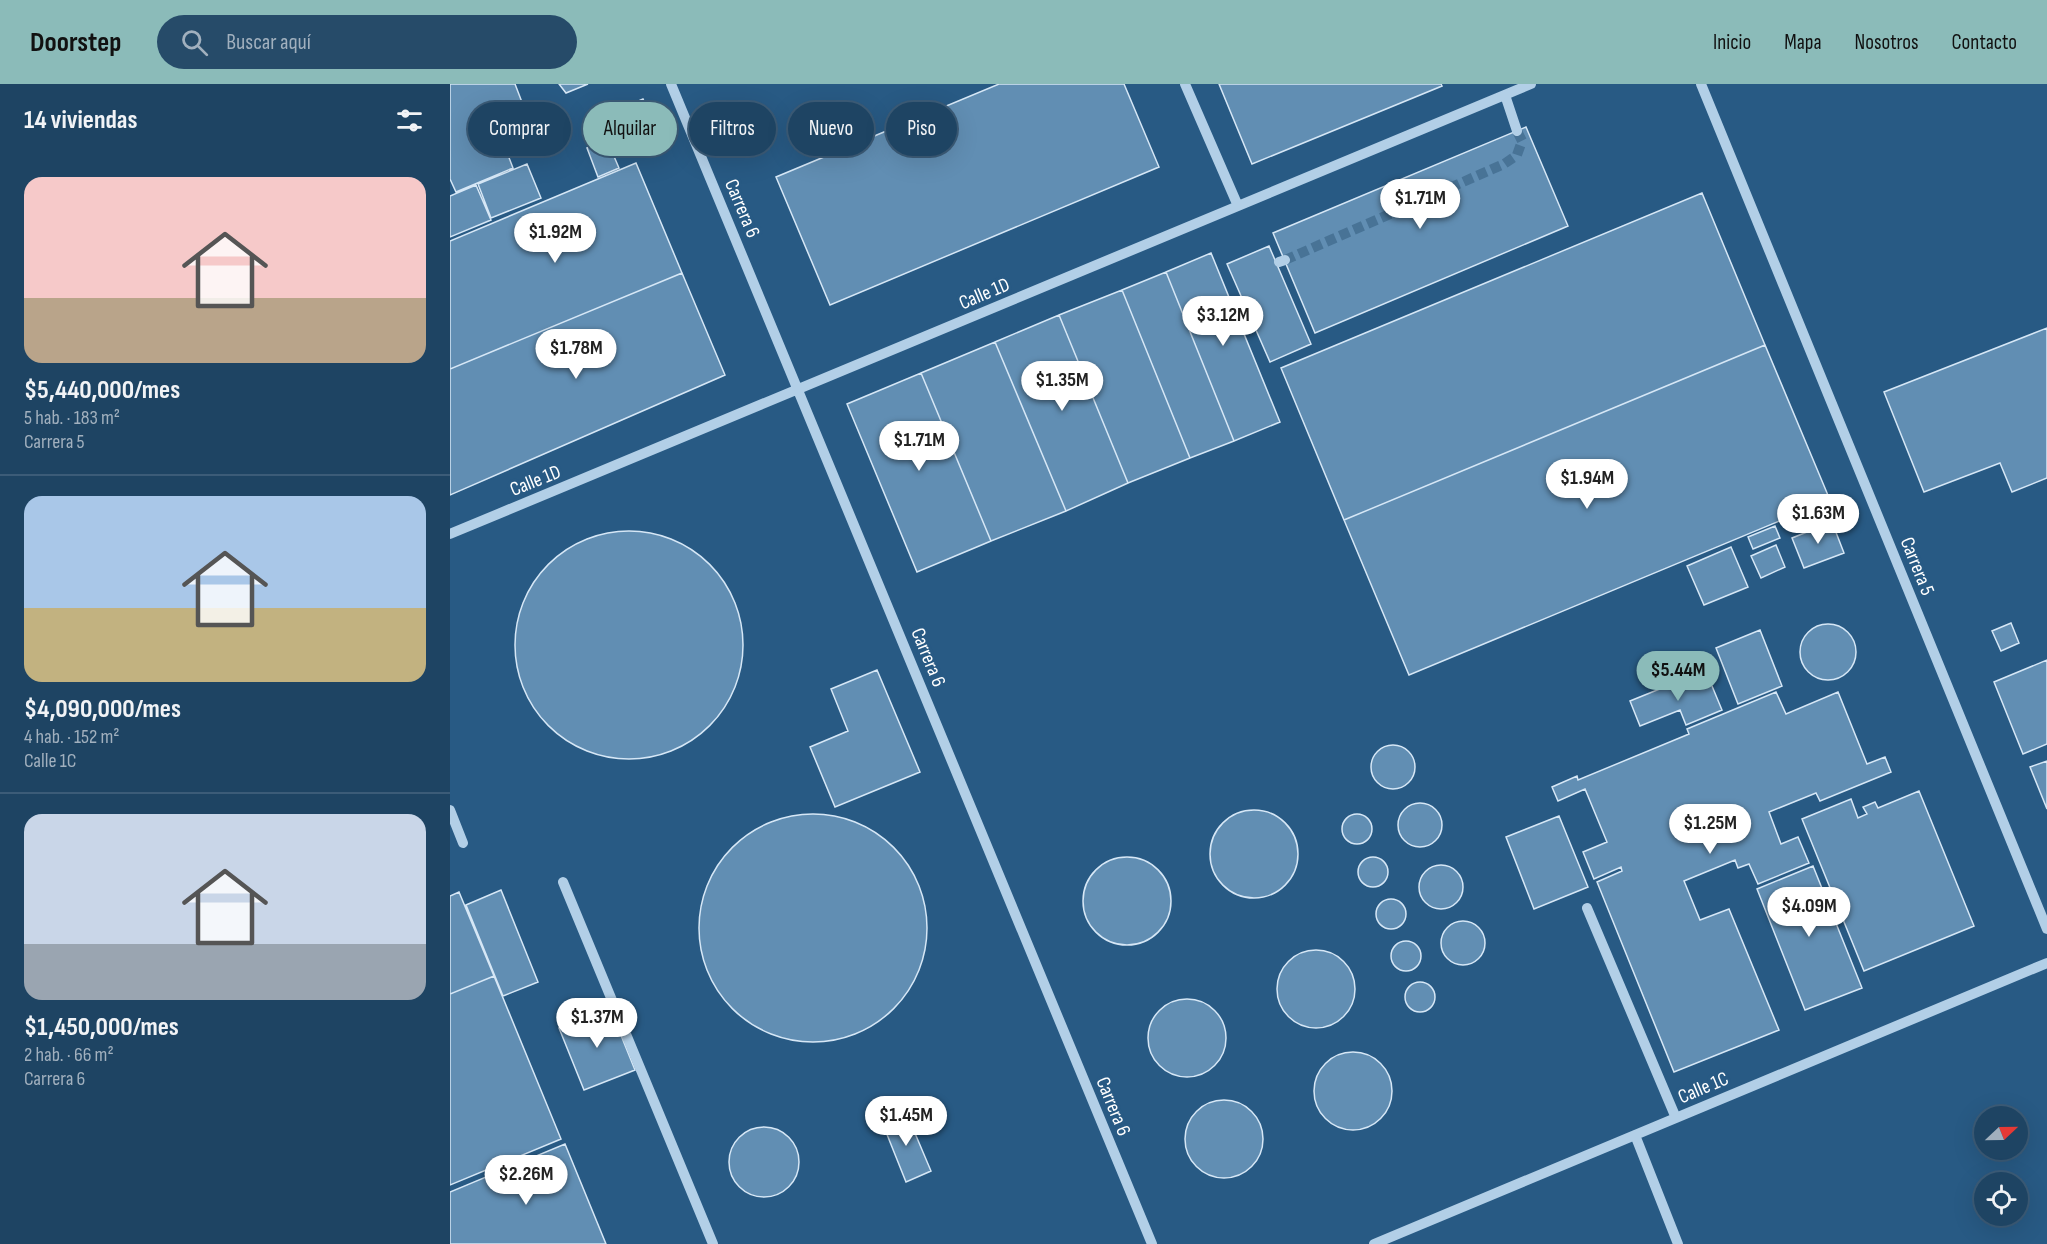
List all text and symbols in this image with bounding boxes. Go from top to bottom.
search box [157,15,577,69]
text: Doorstep [30,26,121,59]
icon: search [178,26,211,59]
text: Buscar aquí [226,29,311,56]
text: Inicio [1713,30,1751,55]
text: Mapa [1784,30,1822,55]
text: Nosotros [1855,30,1919,55]
text: Contacto [1952,30,2017,55]
chip: Comprar [468,102,571,156]
chip: Alquilar [583,102,677,156]
chip: Filtros [689,102,776,156]
chip: Nuevo [788,102,874,156]
chip: Piso [886,102,957,156]
icon: filters [393,104,426,137]
text: 14 viviendas [24,105,137,136]
street label: Carrera 6 [719,175,765,241]
pin: $1.71M [1371,179,1469,230]
text: $1.71M [1394,186,1446,210]
pin: $1.92M [506,213,604,264]
icon: home [171,216,279,324]
text: $1.92M [528,220,582,244]
street label: Calle 1D [955,273,1013,315]
pin: $3.12M [1174,296,1272,347]
text: $3.12M [1196,303,1250,327]
pin: $1.78M [527,329,625,380]
text: $1.78M [549,336,603,360]
pin: $1.35M [1013,361,1111,412]
text: $1.35M [1035,368,1089,392]
text: $5,440,000/mes [24,375,180,406]
text: 5 hab. · 183 m² [24,406,120,430]
pin: $1.71M [870,421,968,472]
text: $1.71M [893,428,945,452]
text: Carrera 5 [24,430,85,454]
pin: $1.94M [1538,459,1636,510]
street label: Calle 1D [506,460,564,502]
text: $1.94M [1560,466,1614,490]
pin: $1.63M [1769,494,1867,545]
text: $1.63M [1791,501,1845,525]
street label: Carrera 5 [1895,534,1940,599]
icon: home [171,535,279,643]
street label: Carrera 6 [905,624,951,690]
pin: $5.44M [1629,651,1727,702]
text: $5.44M [1651,658,1705,682]
text: $4,090,000/mes [24,694,181,725]
text: 4 hab. · 152 m² [24,725,120,749]
text: Calle 1C [24,749,76,773]
pin: $1.25M [1661,804,1759,855]
text: $1.25M [1683,811,1737,835]
icon: home [171,853,279,961]
pin: $4.09M [1760,887,1858,938]
text: $4.09M [1781,894,1837,918]
pin: $1.37M [548,998,646,1049]
text: $1.37M [570,1005,624,1029]
text: $1,450,000/mes [24,1012,179,1043]
text: 2 hab. · 66 m² [24,1043,114,1067]
text: Carrera 6 [24,1067,85,1091]
street label: Calle 1C [1675,1067,1732,1109]
street label: Carrera 6 [1090,1073,1136,1139]
pin: $1.45M [857,1096,955,1147]
text: $1.45M [879,1103,933,1127]
north arrow [1974,1106,2028,1160]
map controls [1974,1106,2028,1226]
pin: $2.26M [477,1155,575,1206]
text: $2.26M [499,1162,553,1186]
button: locate [1974,1172,2028,1226]

